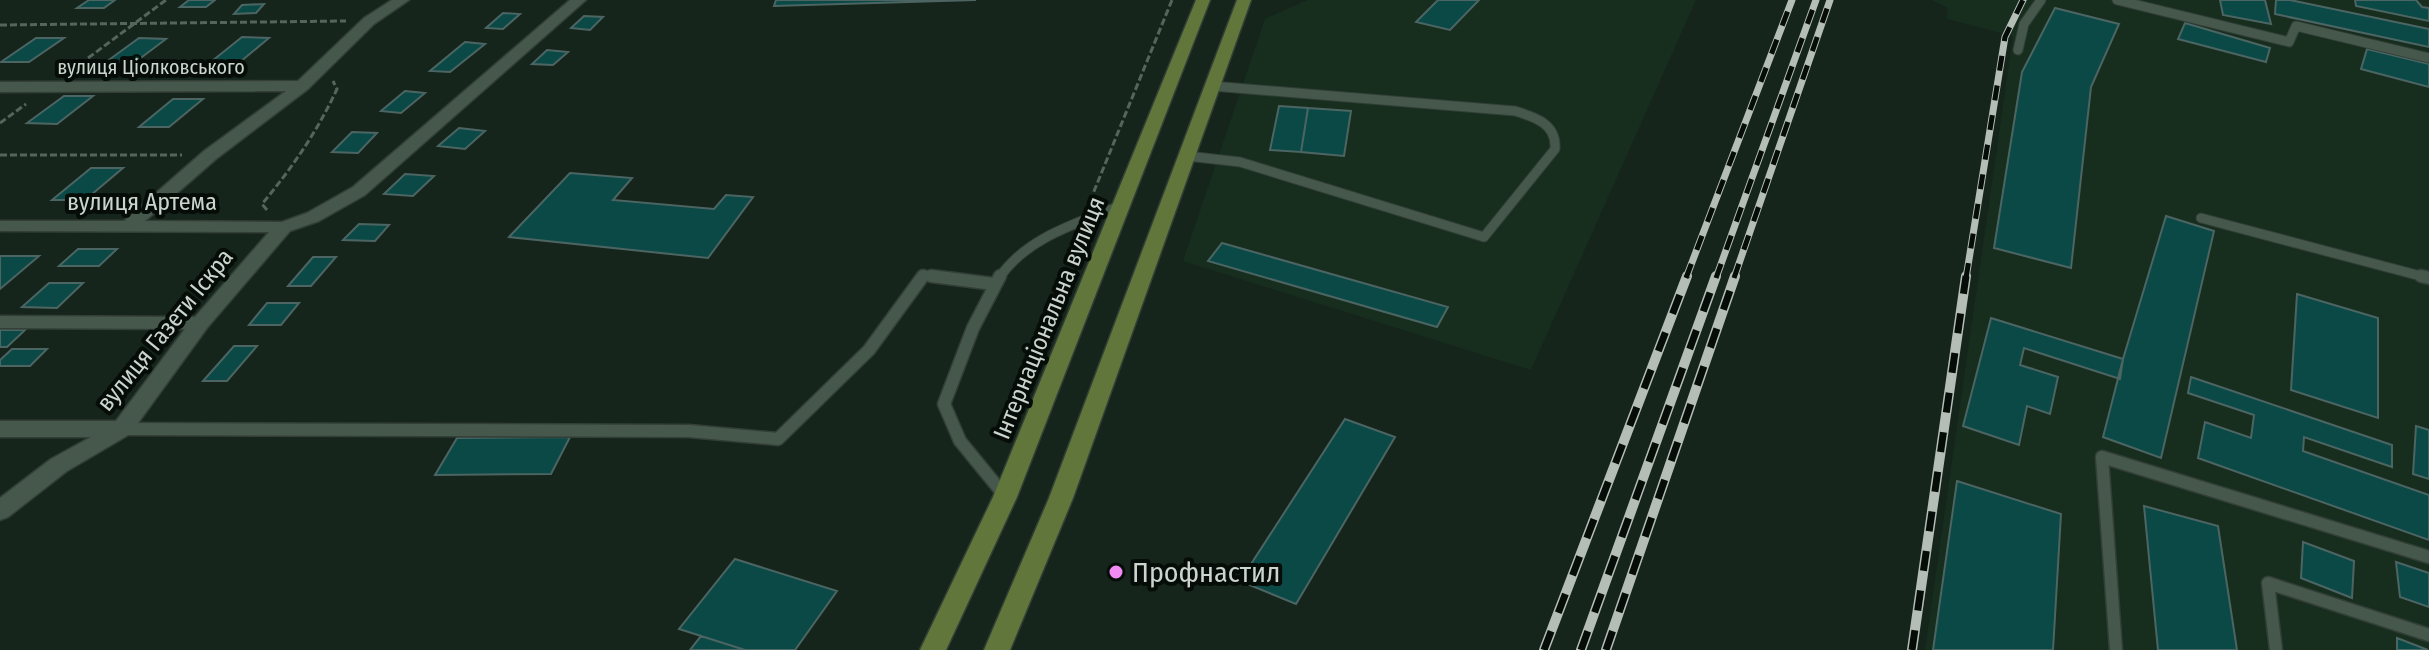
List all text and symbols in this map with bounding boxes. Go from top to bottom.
street label: вулиця Ціолковського [57,55,245,79]
street label: вулиця Артема [67,188,217,216]
street label: Інтернаціональна вулиця [988,193,1110,443]
street label: вулиця Газети Іскра [91,243,239,417]
place label: Профнастил [1132,556,1281,589]
marker: Профнастил [1107,563,1125,581]

